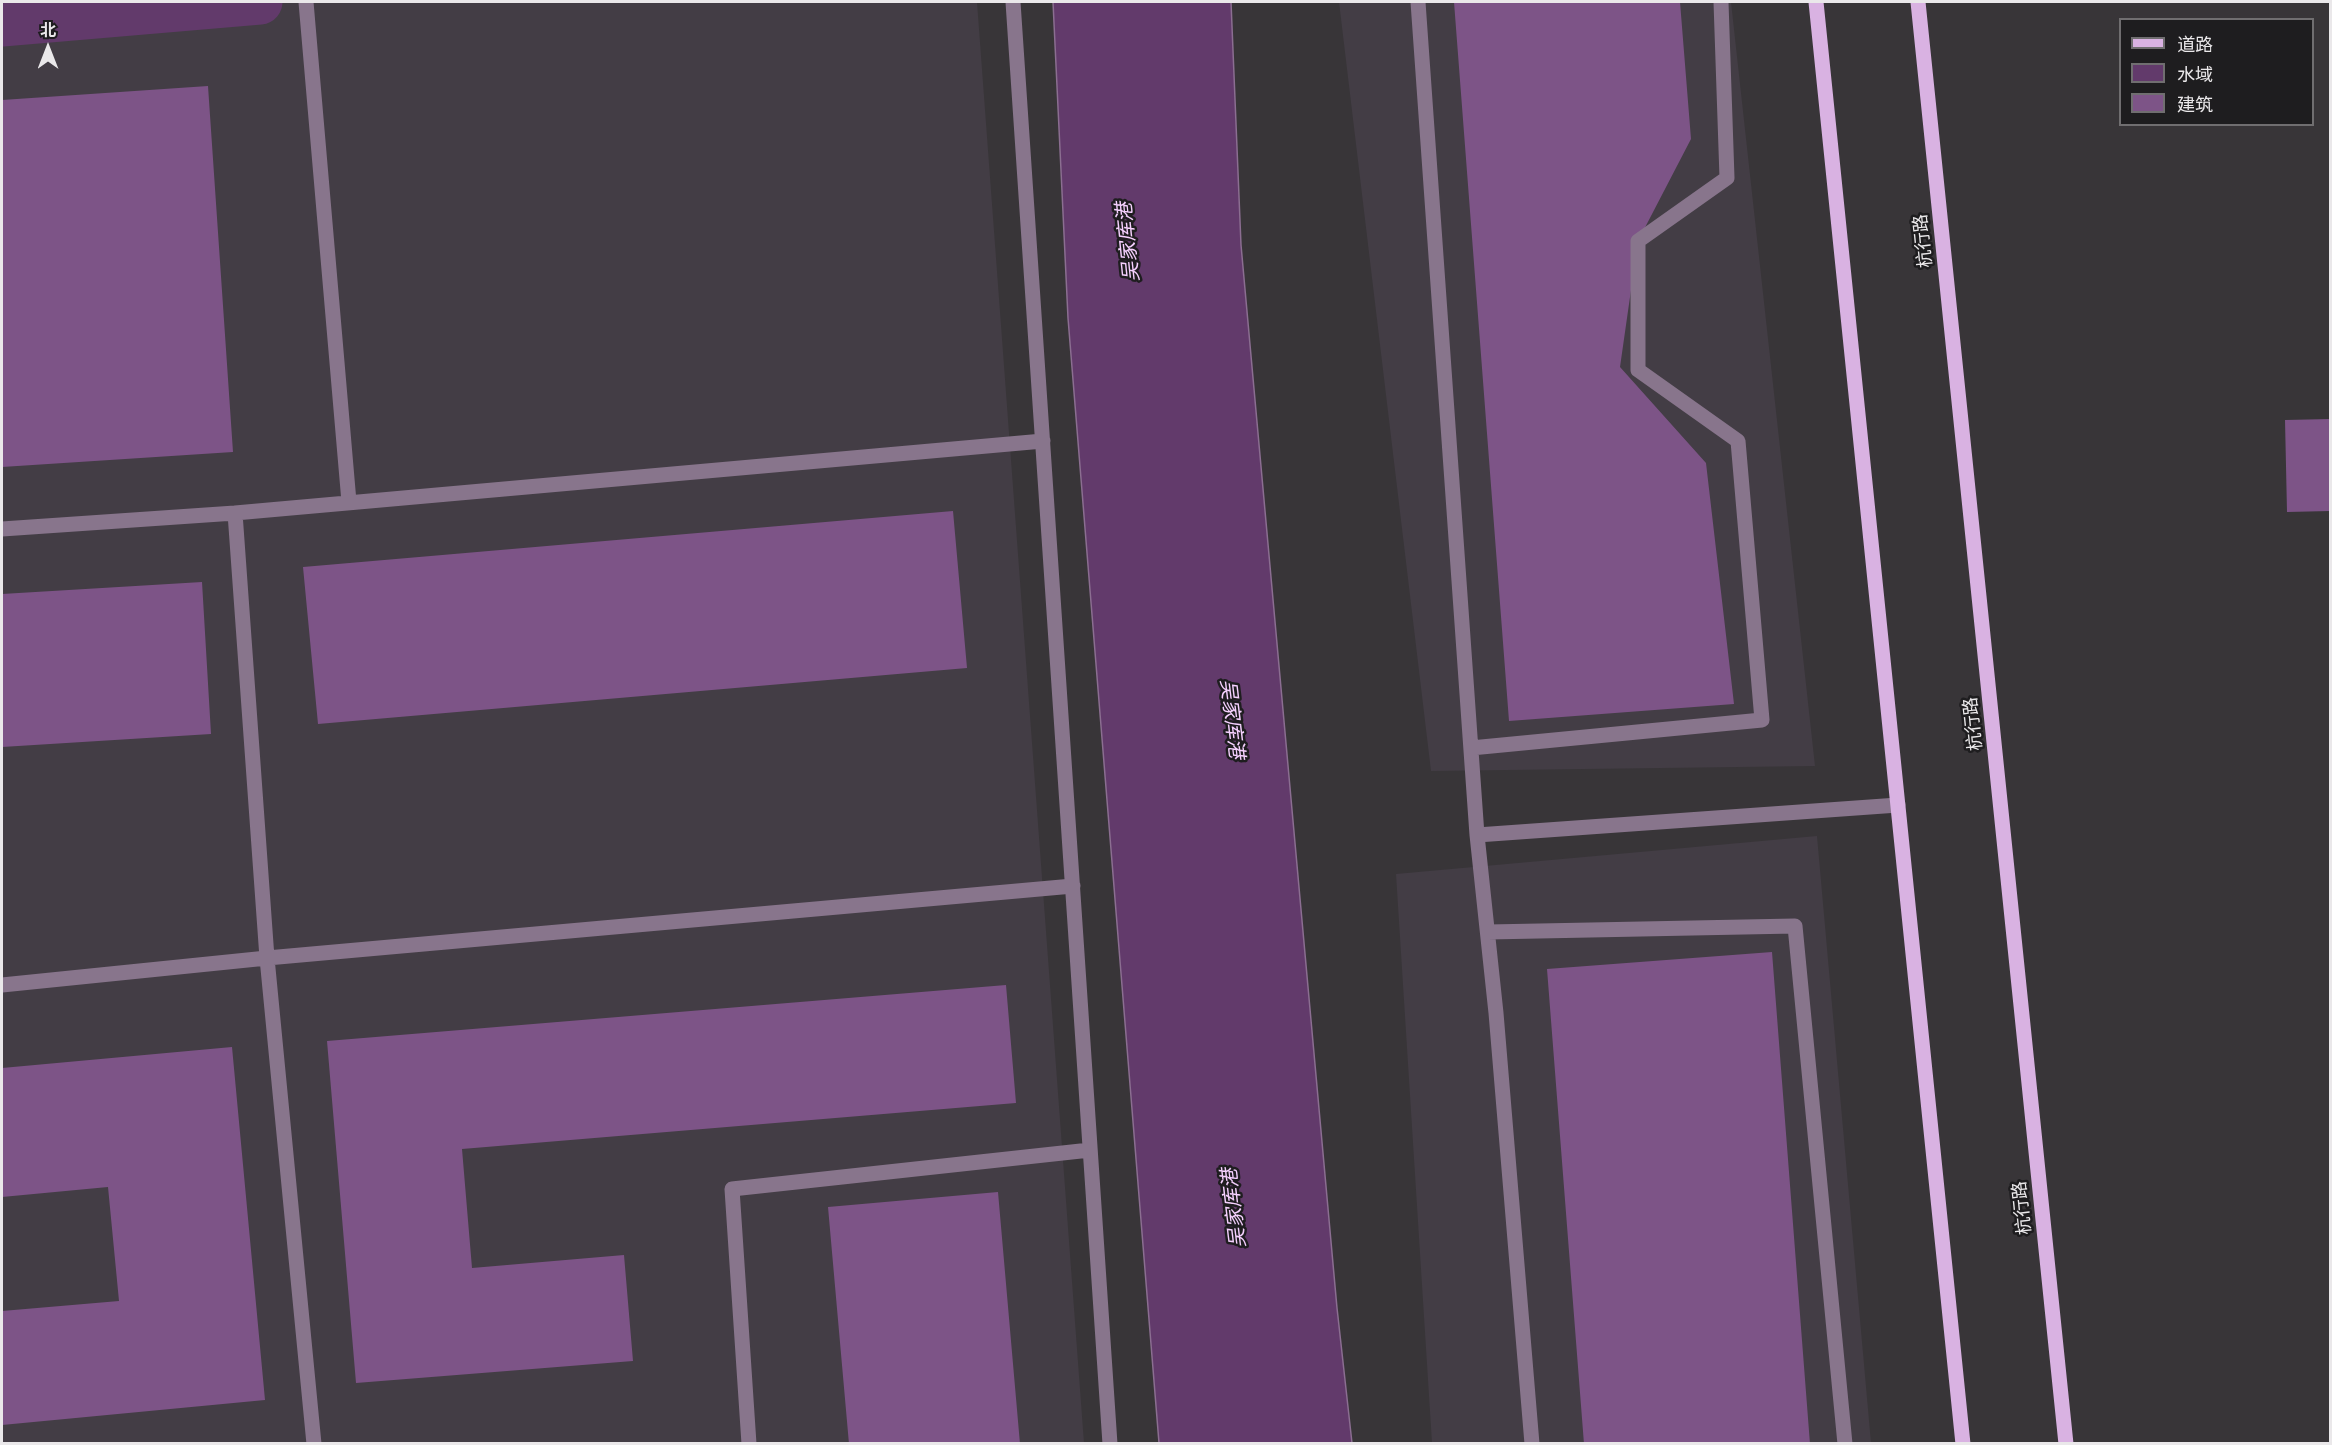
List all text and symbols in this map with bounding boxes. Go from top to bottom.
north arrow [18,18,78,78]
legend [2119,18,2314,126]
text: 北 [40,21,56,39]
text: 道路 [2177,34,2213,55]
text: 水域 [2177,64,2213,85]
text: 建筑 [2177,94,2213,115]
water label: 吴家库港 [1112,201,1144,283]
street label: 杭行路 [1909,213,1937,269]
water label: 吴家库港 [1215,678,1249,760]
street label: 杭行路 [1959,696,1987,752]
water label: 吴家库港 [1217,1167,1251,1249]
street label: 杭行路 [2008,1180,2036,1236]

